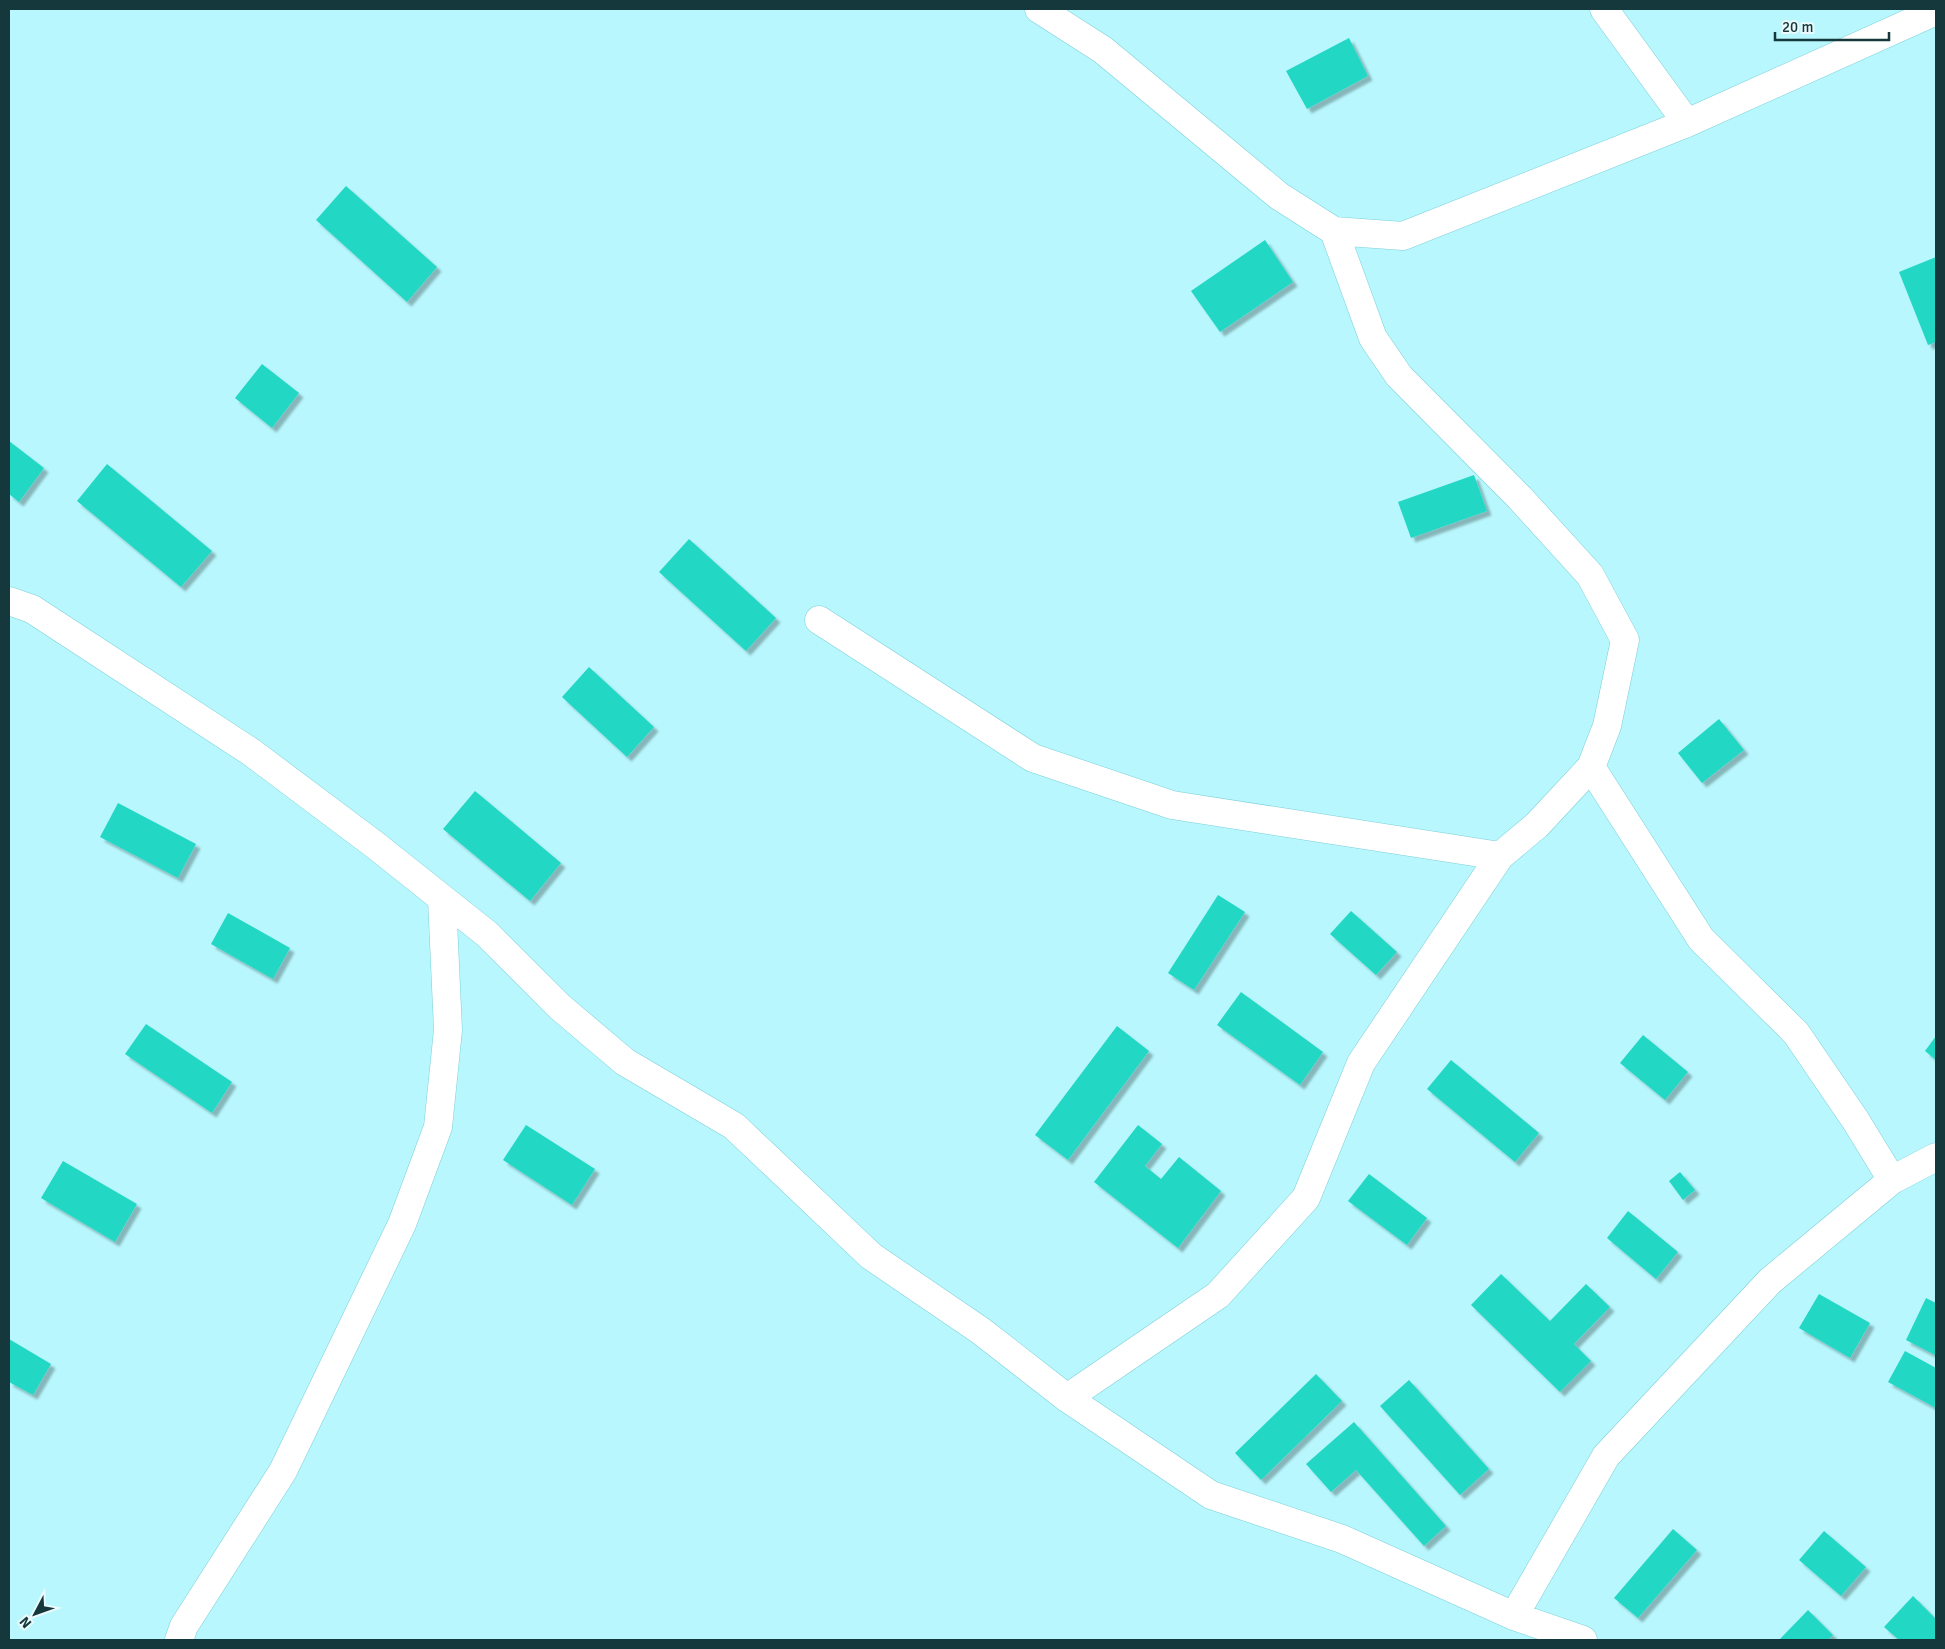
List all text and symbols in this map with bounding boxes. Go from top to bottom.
scale bar [1775,10,1889,42]
text: 20 m [1782,18,1813,36]
north arrow [10,1589,60,1639]
text: N [16,1613,35,1631]

